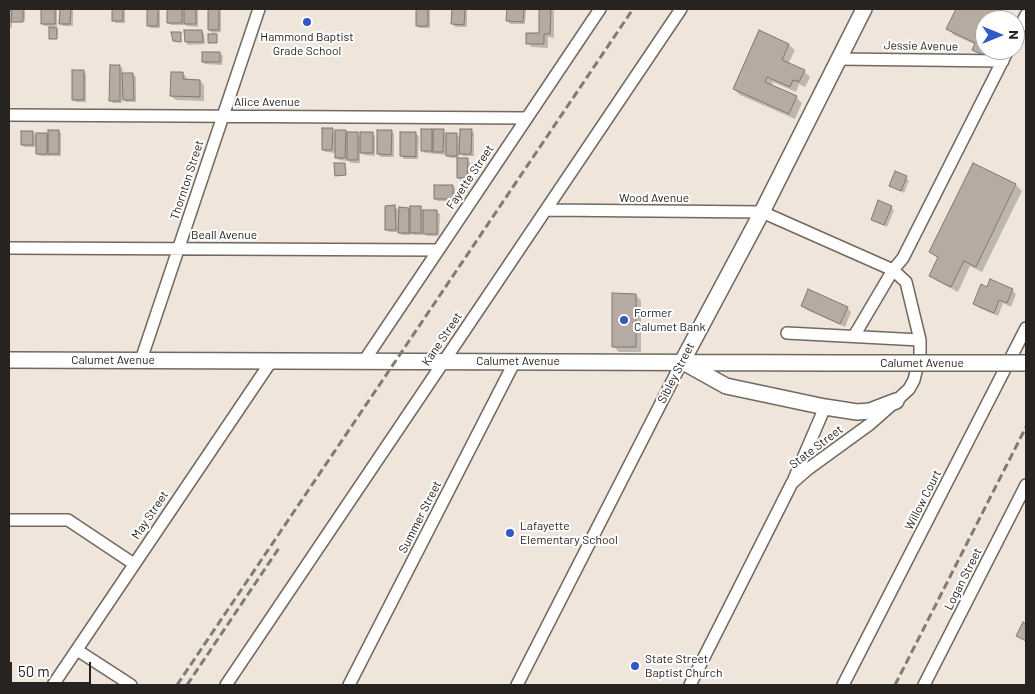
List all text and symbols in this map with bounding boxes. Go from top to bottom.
north arrow [975,10,1025,60]
marker: Hammond Baptist Grade School [301,16,313,28]
place label: Hammond Baptist Grade School [260,30,354,58]
text: N [1006,30,1023,40]
street label: Jessie Avenue [884,38,958,54]
street label: Alice Avenue [234,95,300,109]
street label: Thornton Street [167,138,207,222]
street label: Fayette Street [443,142,497,212]
street label: Wood Avenue [619,191,689,205]
street label: Beall Avenue [191,228,257,242]
place label: Former Calumet Bank [634,306,705,334]
street label: Kane Street [419,310,465,368]
marker: Former Calumet Bank [618,314,630,326]
street label: Sibley Street [655,340,697,406]
street label: Calumet Avenue [71,353,155,367]
street label: Calumet Avenue [476,354,560,368]
street label: Calumet Avenue [880,356,964,370]
street label: State Street [786,422,846,472]
street label: Willow Court [902,467,944,533]
street label: Summer Street [396,478,444,556]
street label: May Street [129,488,171,542]
place label: Lafayette Elementary School [520,519,618,547]
marker: Lafayette Elementary School [504,527,516,539]
street label: Logan Street [941,546,985,612]
scale bar [12,652,94,684]
place label: State Street Baptist Church [645,652,722,680]
marker: State Street Baptist Church [629,660,641,672]
text: 50 m [18,662,50,680]

